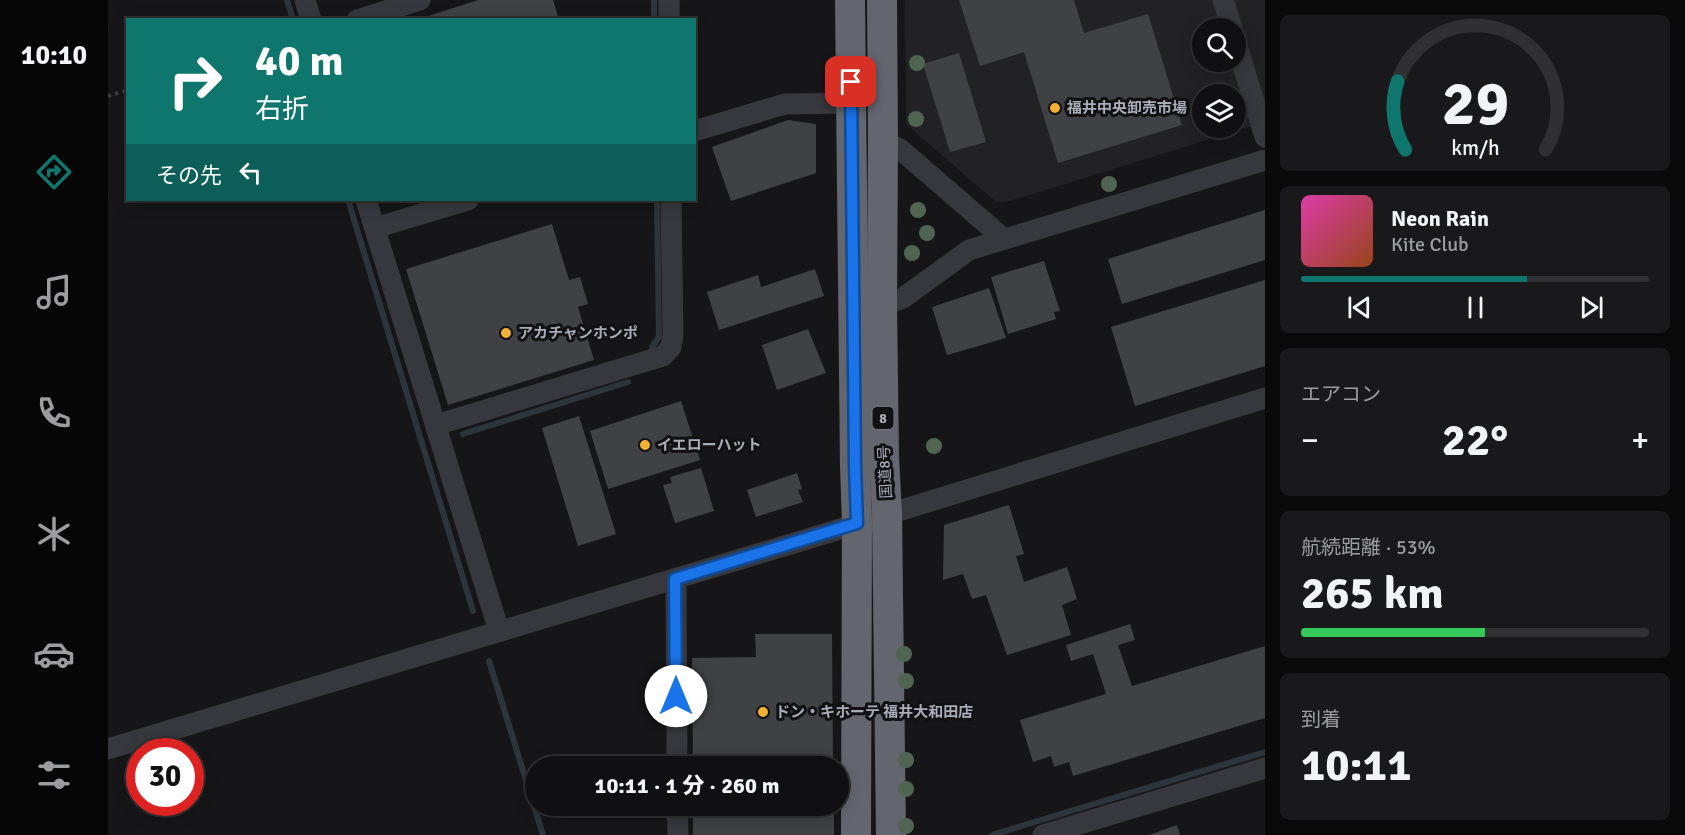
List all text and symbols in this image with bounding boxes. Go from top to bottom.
map controls [1192,18,1246,138]
button: search [1192,18,1246,72]
text: 40 m [255,36,344,87]
text: 10:10 [21,39,87,72]
icon: right [156,42,234,120]
pin [825,56,876,107]
icon: arrive [834,65,867,98]
text: 29 [1441,65,1509,142]
button: layers [1192,84,1246,138]
text: 右折 [255,93,309,126]
place label: 福井中央卸売市場 [1066,99,1187,117]
marker: 福井中央卸売市場 [1048,101,1062,115]
text: km/h [1451,135,1499,161]
icon: directions [33,151,75,193]
icon: left [234,156,267,189]
text: その先 [156,162,222,189]
text: Neon Rain [1391,205,1489,232]
text: Kite Club [1391,232,1469,257]
icon: music [33,271,75,313]
icon: previous [1343,291,1376,324]
icon: pause [1459,291,1492,324]
icon: next [1575,291,1608,324]
place label: アカチャンホンポ [518,324,638,342]
marker: アカチャンホンポ [499,326,513,340]
text: エアコン [1301,382,1381,407]
icon: phone [33,392,75,434]
road number: 8 [872,407,894,429]
text: 22° [1442,413,1508,468]
text: − [1301,420,1319,461]
text: + [1631,420,1649,461]
place label: イエローハット [657,436,762,454]
marker: イエローハット [638,438,652,452]
street label: 国道8号 [875,445,895,499]
icon: climate [33,513,75,555]
text: 航続距離 · 53% [1301,535,1436,560]
text: 265 km [1301,566,1444,621]
icon: car [33,633,75,675]
position arrow [644,664,708,728]
place label: ドン・キホーテ 福井大和田店 [775,703,973,721]
marker: ドン・キホーテ 福井大和田店 [756,705,770,719]
text: 到着 [1301,707,1341,732]
speed limit sign: 30 [126,738,204,816]
text: 10:11 [1301,738,1411,793]
icon: filters [33,754,75,796]
text: 10:11 · 1 分 · 260 m [595,772,779,799]

